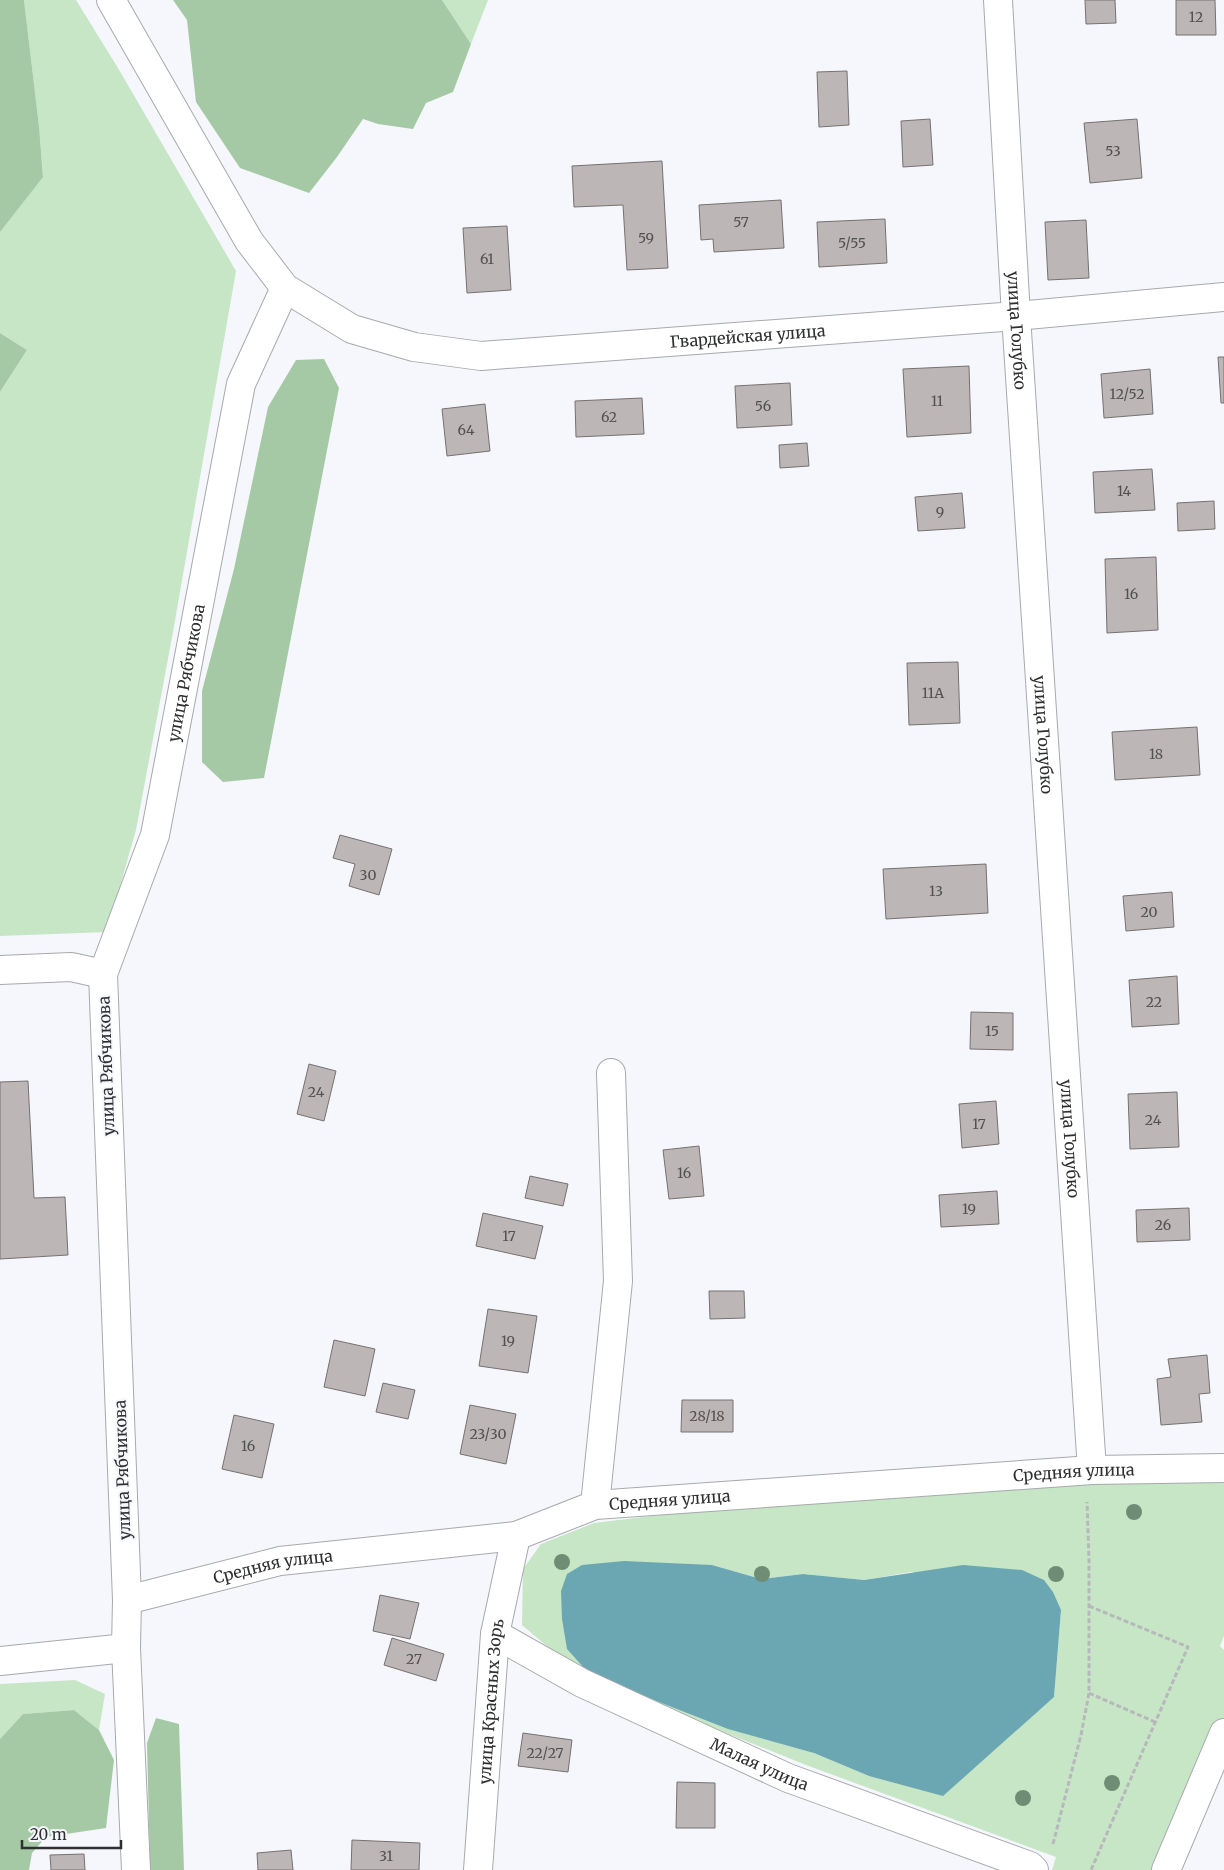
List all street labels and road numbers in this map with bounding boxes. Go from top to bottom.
street label: улица Голубко [1003,271,1031,390]
street label: Гвардейская улица [669,320,826,352]
street label: улица Рябчикова [163,602,209,744]
street label: улица Голубко [1030,675,1057,795]
street label: улица Рябчикова [94,995,118,1136]
street label: улица Голубко [1056,1079,1084,1199]
street label: улица Рябчикова [110,1399,134,1540]
street label: Средняя улица [1012,1459,1135,1486]
street label: Средняя улица [608,1485,732,1514]
street label: Средняя улица [211,1545,334,1588]
street label: улица Красных Зорь [474,1617,508,1785]
street label: Малая улица [707,1734,812,1795]

